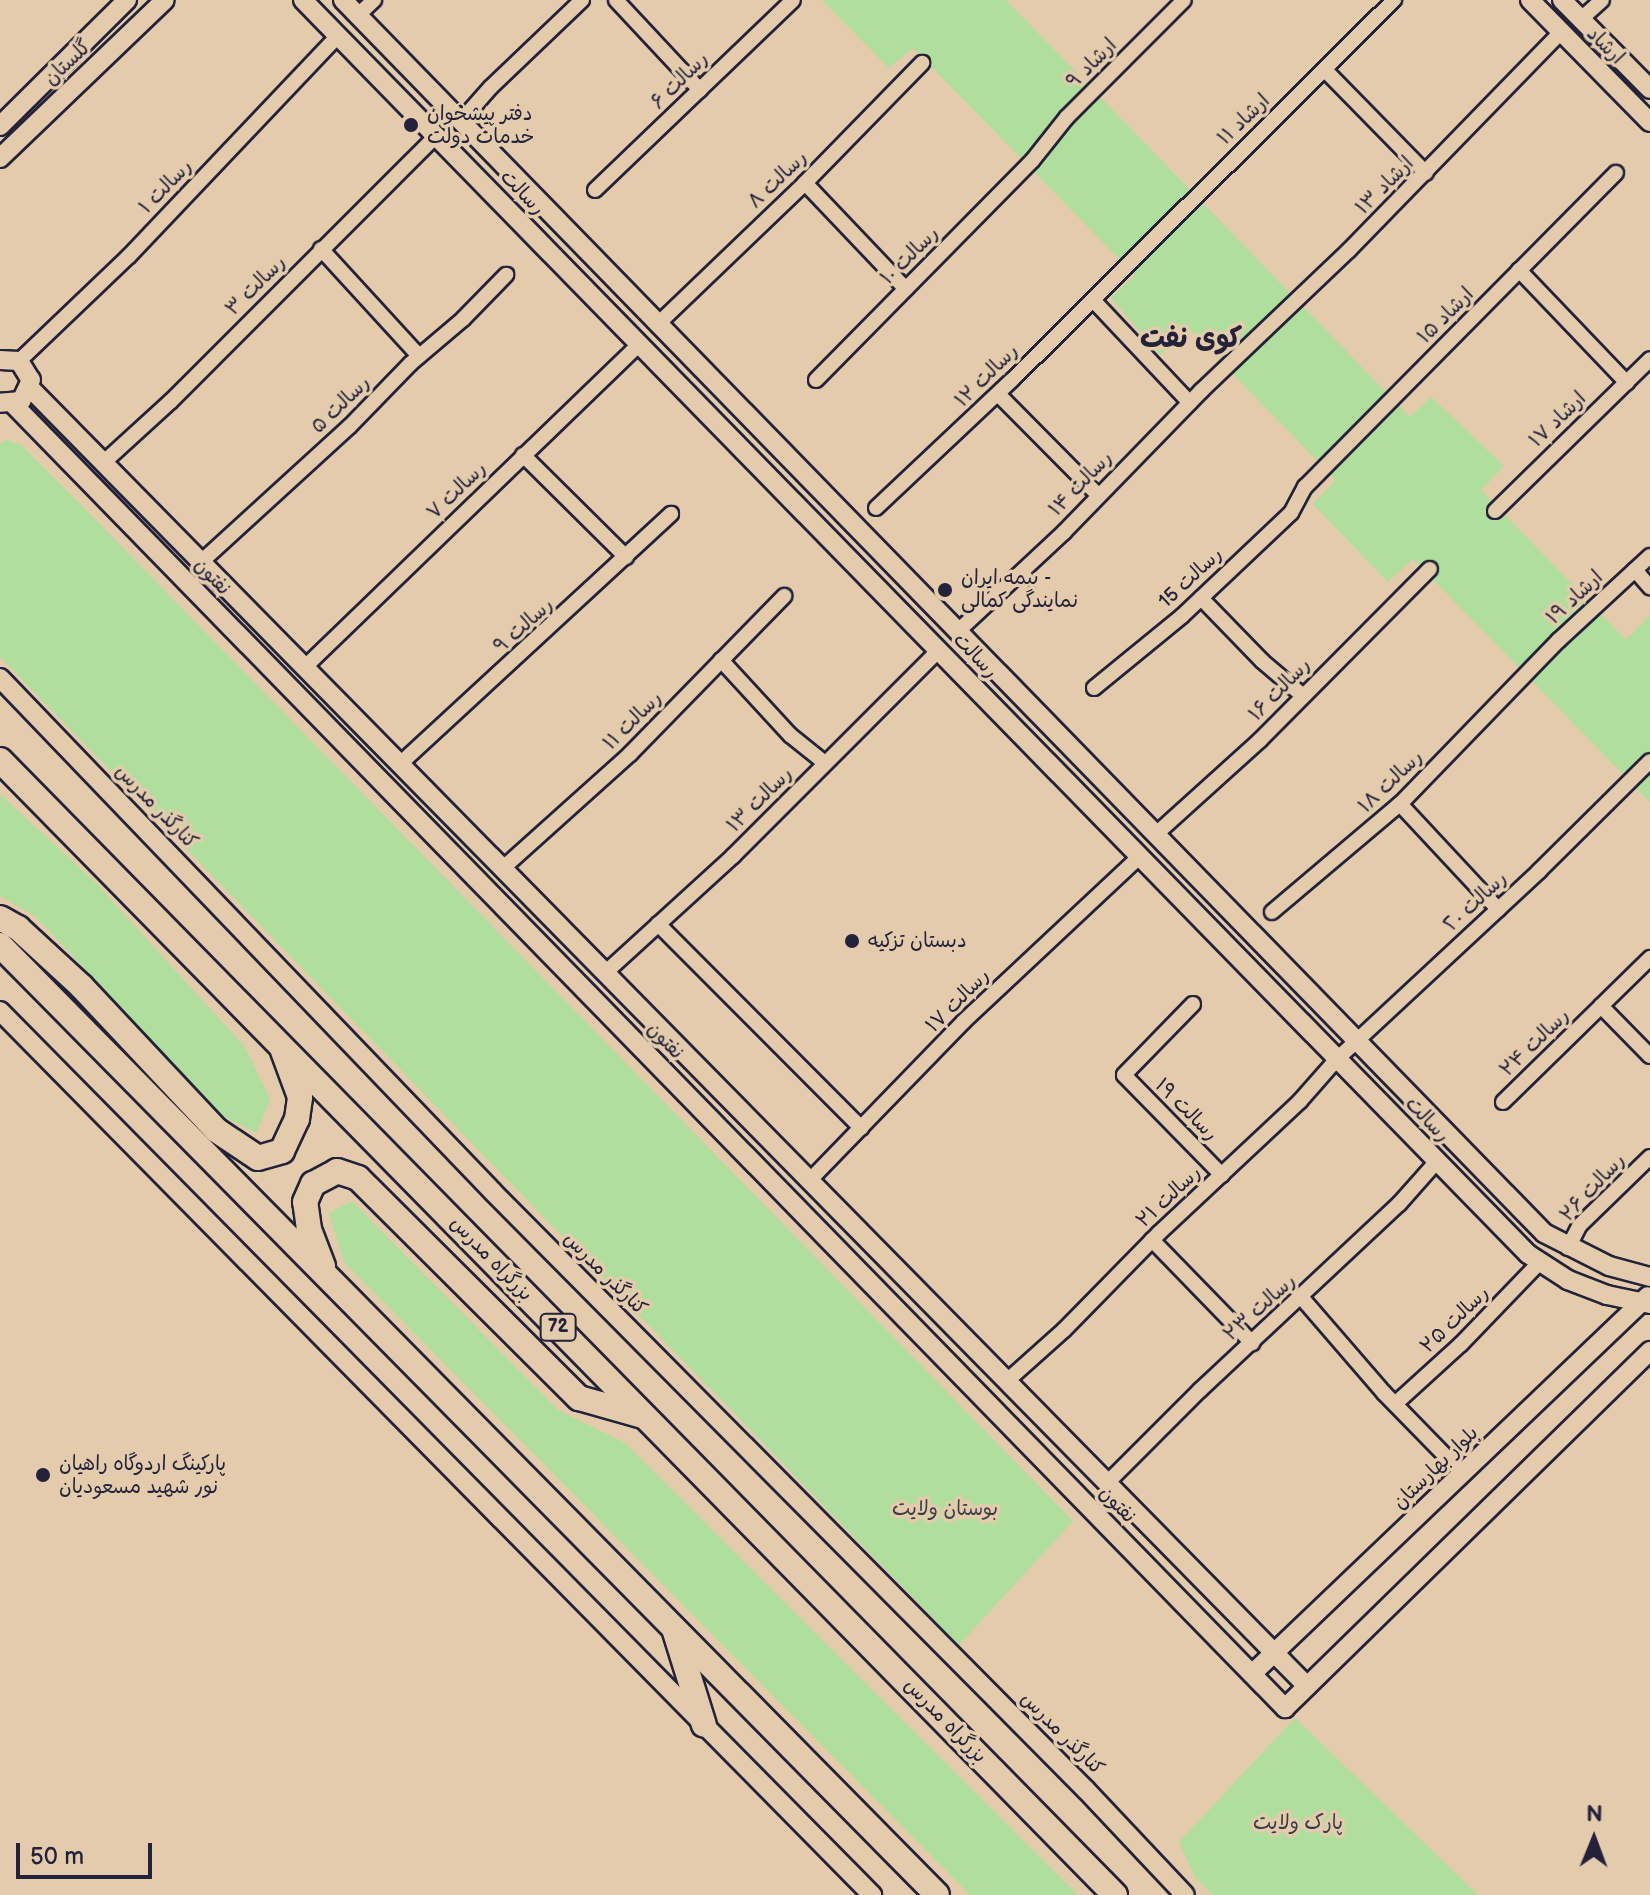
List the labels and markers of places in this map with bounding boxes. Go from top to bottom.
place label: دفتر پیشخوان خدمات دولت [427,102,534,149]
marker: دفتر پیشخوان خدمات دولت [402,116,420,134]
place label: بیمه ایران - نمایندگى کمالى [961,566,1078,613]
marker: بیمه ایران - نمایندگى کمالى [936,581,954,599]
place label: دبستان تزکیه [868,929,967,953]
marker: دبستان تزکیه [843,932,861,950]
place label: پارکینگ اردوگاه راهیان نور شهید مسعودیان [59,1452,226,1499]
marker: پارکینگ اردوگاه راهیان نور شهید مسعودیان [34,1466,52,1484]

